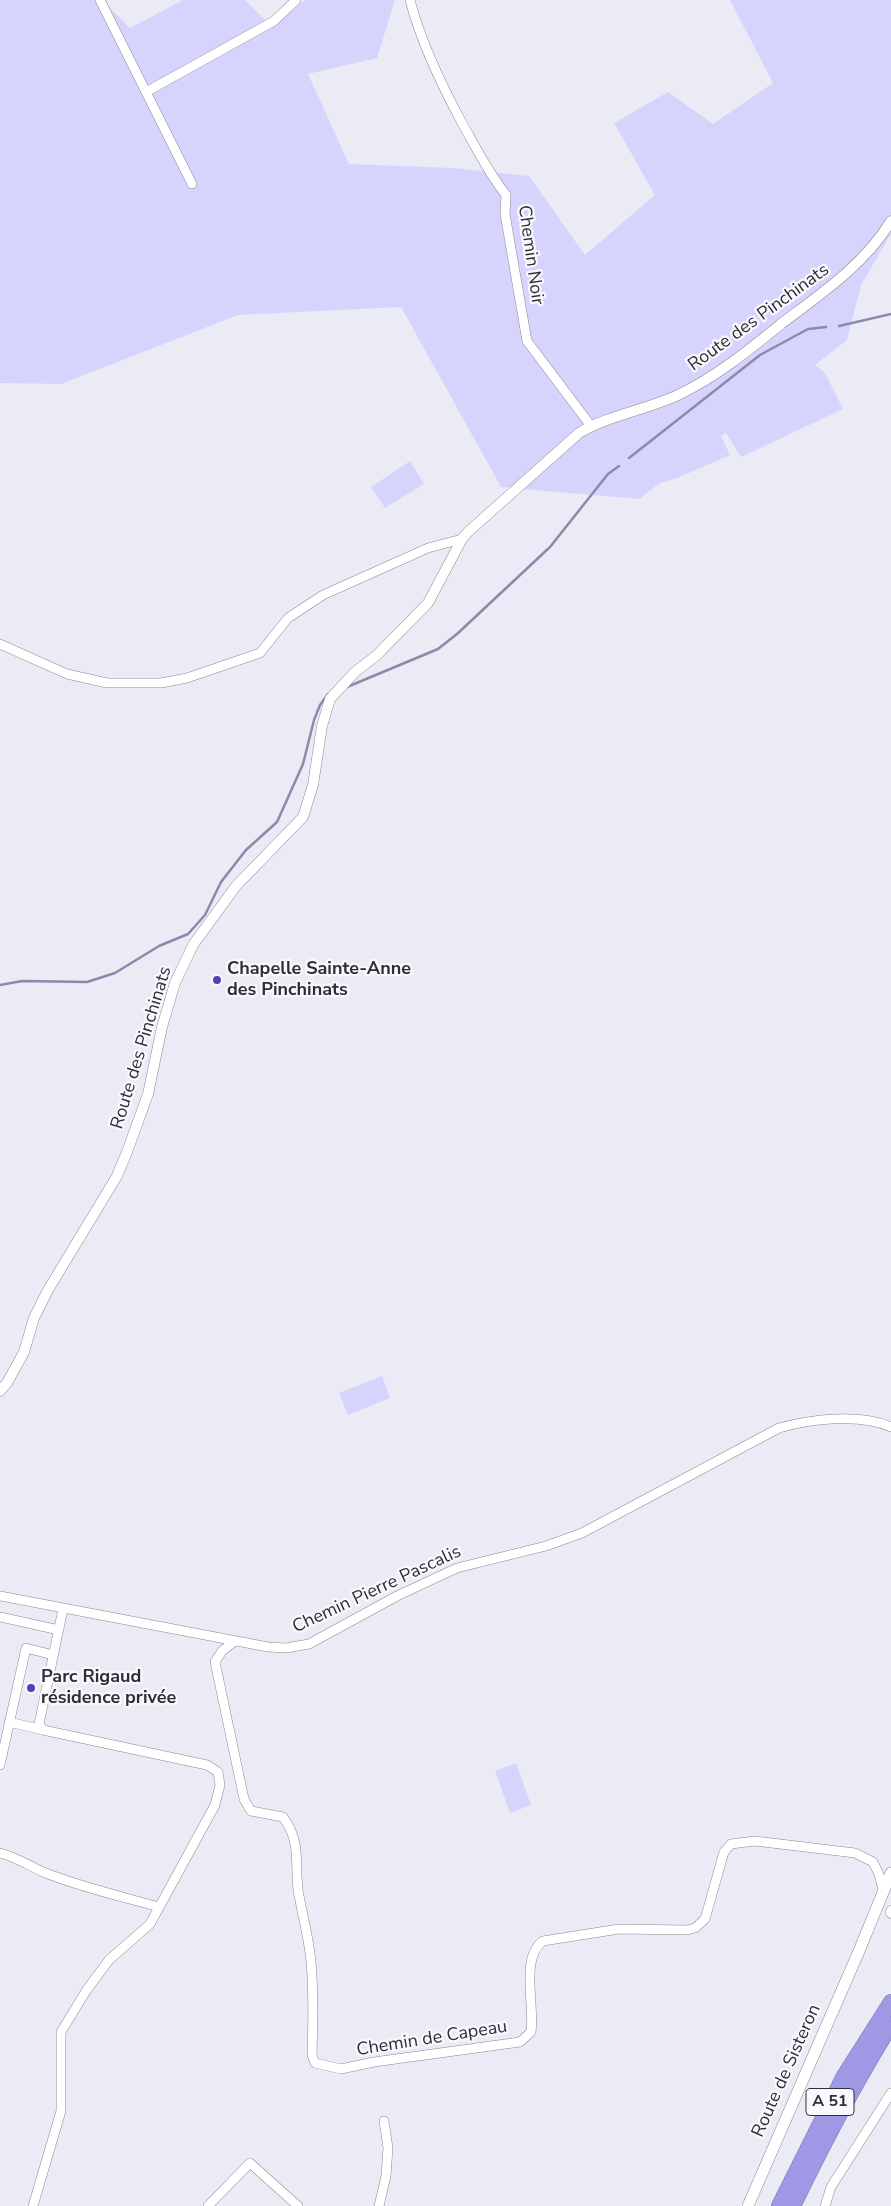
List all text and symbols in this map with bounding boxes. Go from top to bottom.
street label: Chemin Noir [512,204,548,306]
street label: Route des Pinchinats [684,260,834,376]
place label: Chapelle Sainte-Anne des Pinchinats [227,959,411,1002]
street label: Route des Pinchinats [107,964,177,1132]
marker: Chapelle Sainte-Anne des Pinchinats [211,974,223,986]
street label: Chemin Pierre Pascalis [289,1541,465,1639]
place label: Parc Rigaud résidence privée [41,1667,176,1710]
marker: Parc Rigaud résidence privée [25,1682,37,1694]
street label: Route de Sisteron [748,2001,826,2141]
street label: Chemin de Capeau [355,2016,509,2062]
road number: A 51 [806,2088,854,2116]

